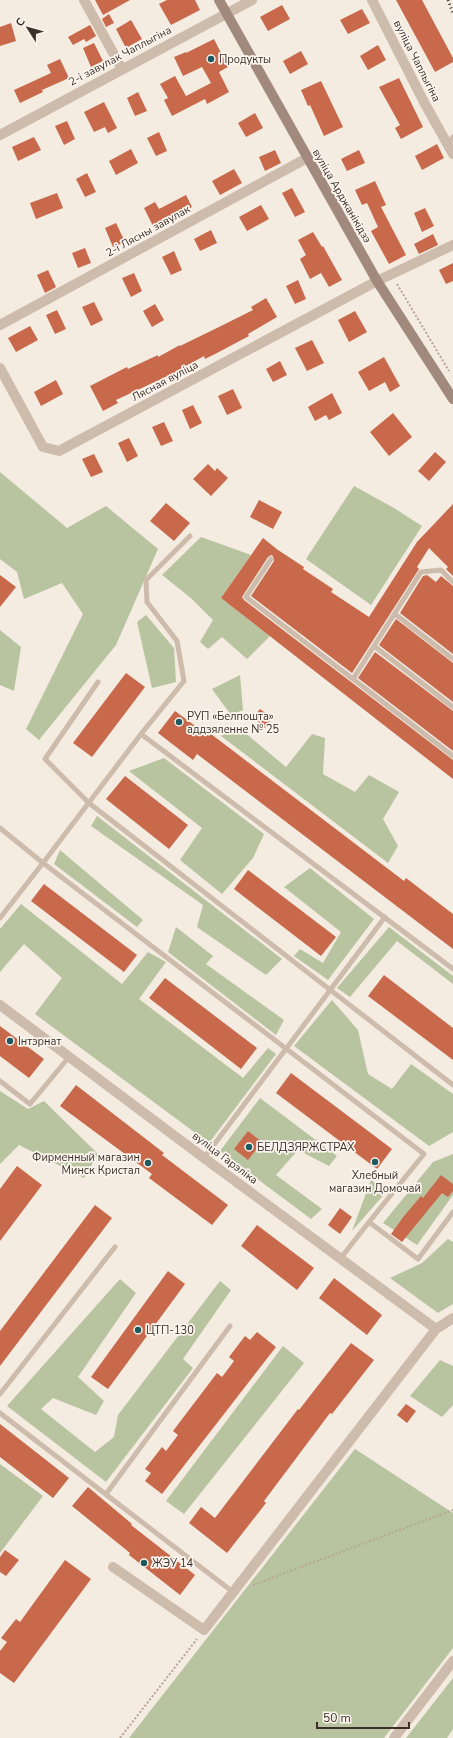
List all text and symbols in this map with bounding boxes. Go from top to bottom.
north arrow [8,8,48,48]
text: С [12,14,29,30]
street label: вуліца Чаплыгіна [390,18,444,104]
street label: 2-і завулак Чаплыгіна [66,22,174,89]
place label: Продукты [219,52,271,67]
marker: Продукты [206,54,216,64]
street label: вуліца Арджанікідзэ [309,146,375,246]
street label: 2-і Лясны завулак [103,201,193,260]
street label: Лясная вуліца [129,357,201,405]
place label: РУП «Белпошта» аддзяленне № 25 [187,709,280,737]
marker: РУП «Белпошта» аддзяленне № 25 [174,717,184,727]
place label: Інтэрнат [18,1034,61,1049]
marker: Інтэрнат [5,1036,15,1046]
street label: вуліца Гарэліка [189,1128,261,1188]
place label: БЕЛДЗЯРЖСТРАХ [257,1140,355,1155]
marker: БЕЛДЗЯРЖСТРАХ [244,1142,254,1152]
place label: Фирменный магазин Минск Кристал [32,1150,140,1178]
marker: Хлебный магазин Домочай [370,1157,380,1167]
marker: Фирменный магазин Минск Кристал [143,1158,153,1168]
place label: Хлебный магазин Домочай [329,1168,421,1196]
place label: ЦТП-130 [146,1323,194,1338]
marker: ЦТП-130 [133,1325,143,1335]
place label: ЖЭУ 14 [152,1556,193,1571]
marker: ЖЭУ 14 [139,1558,149,1568]
scale bar [317,1704,409,1730]
text: 50 m [323,1710,351,1726]

